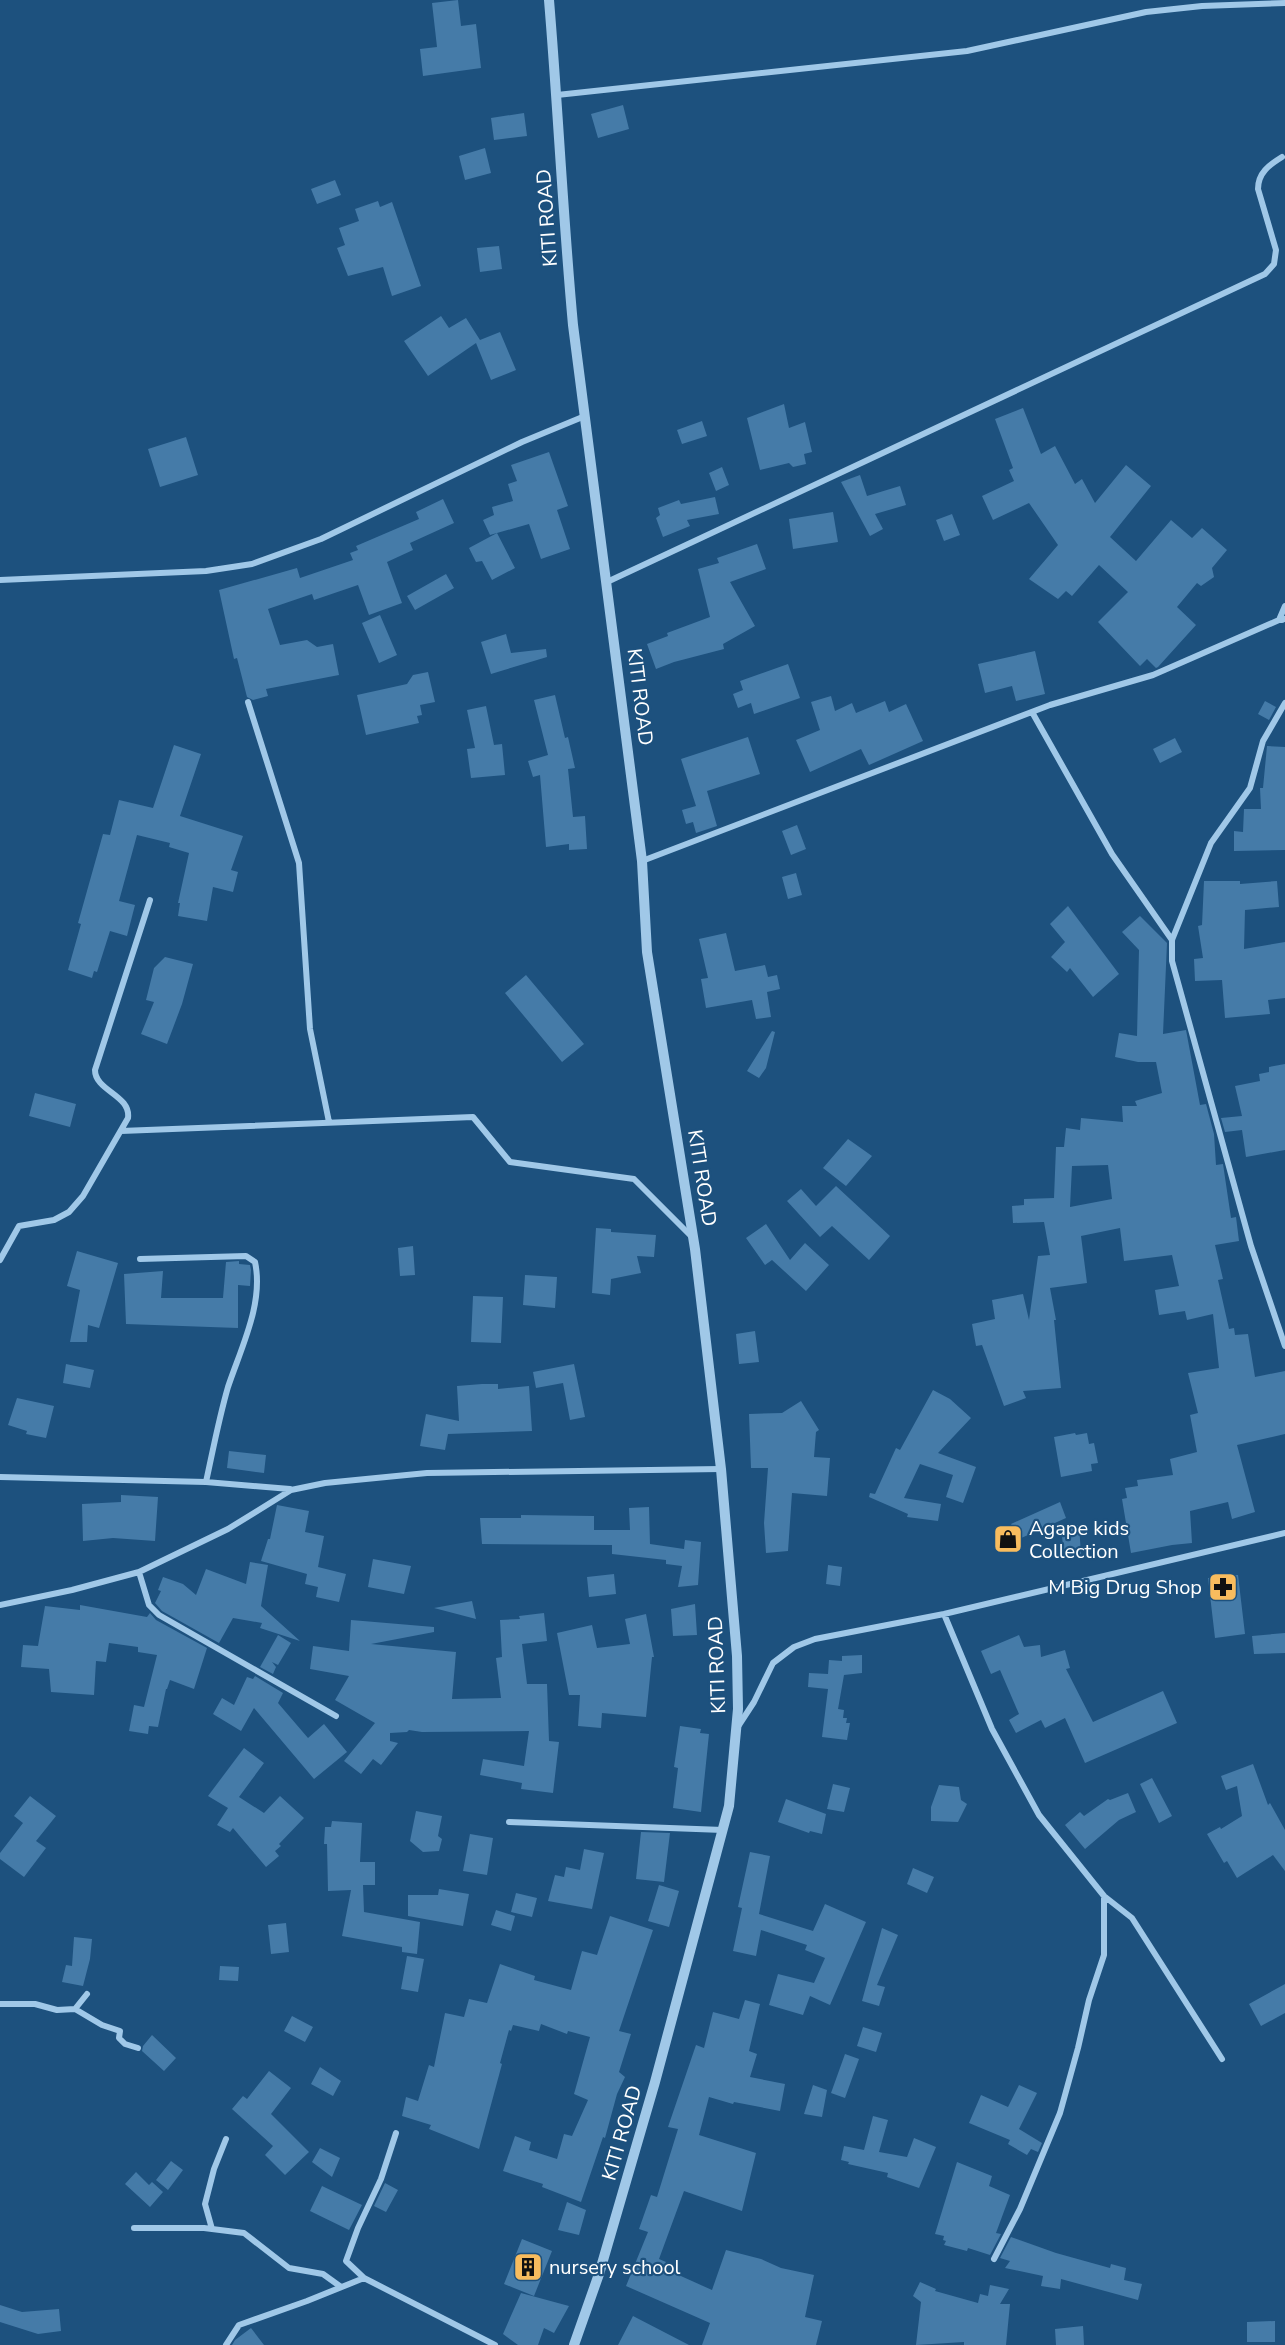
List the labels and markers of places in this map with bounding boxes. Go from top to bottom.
place label: Agape kids Collection [1029,1515,1129,1565]
shop icon: Agape kids Collection [992,1523,1024,1555]
pharmacy icon: M Big Drug Shop [1207,1571,1239,1603]
place label: M Big Drug Shop [1048,1574,1202,1601]
building icon: nursery school [512,2251,544,2283]
place label: nursery school [549,2254,681,2281]

